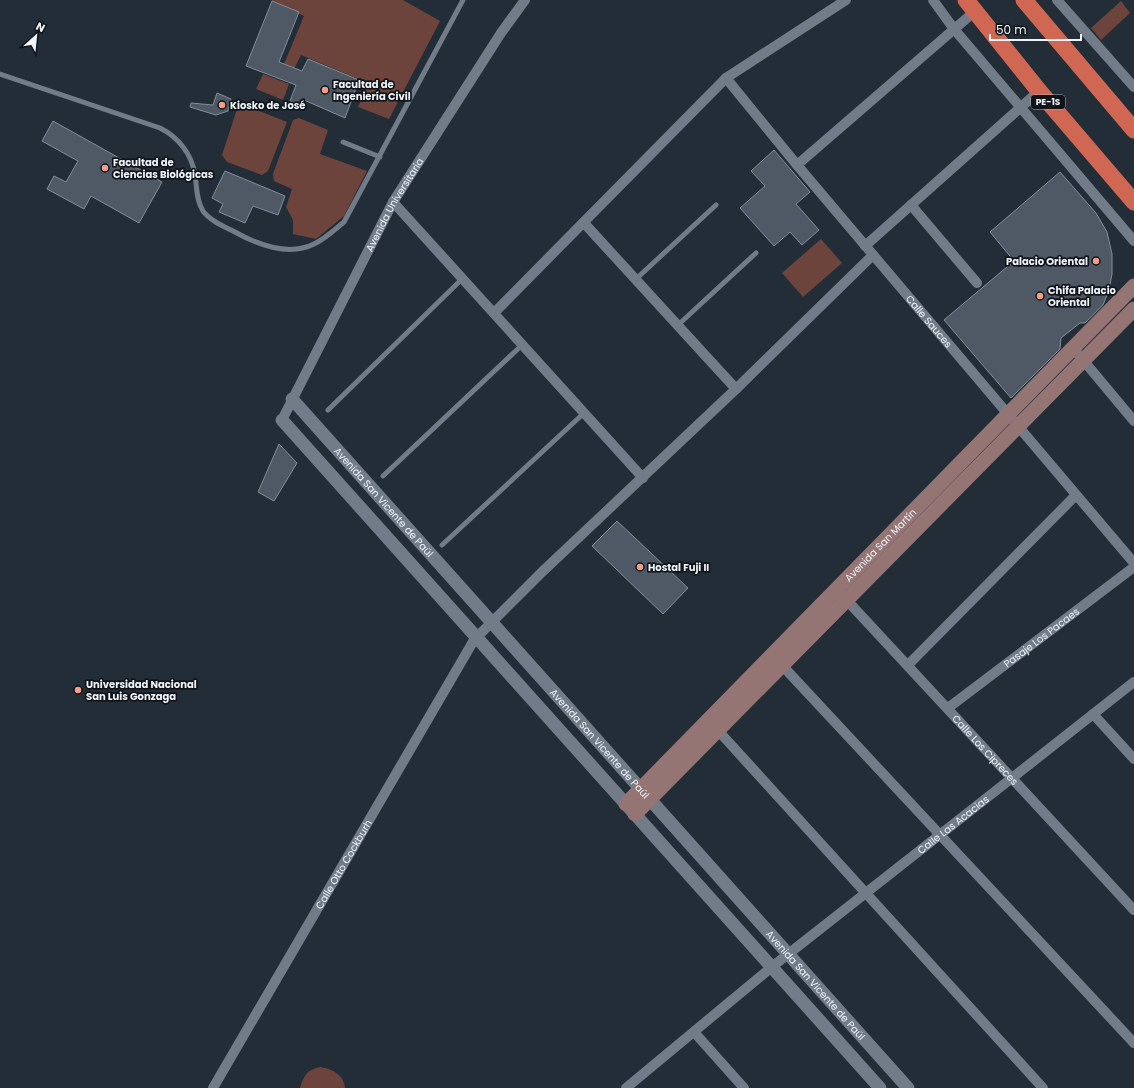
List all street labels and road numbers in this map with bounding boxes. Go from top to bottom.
road number: PE-1S [1031,95,1065,109]
street label: Avenida Universitaria [362,155,427,254]
street label: Calle Sauces [902,292,956,351]
street label: Avenida San Vicente de Paúl [330,444,437,560]
street label: Avenida San Martín [841,505,920,585]
street label: Pasaje Los Pacaes [1001,604,1082,671]
street label: Avenida San Vicente de Paúl [546,685,653,802]
street label: Calle Los Cipreces [949,711,1022,789]
street label: Calle Las Acacias [914,792,992,858]
street label: Calle Otto Cockburh [312,817,376,912]
street label: Avenida San Vicente de Paúl [762,927,869,1044]

